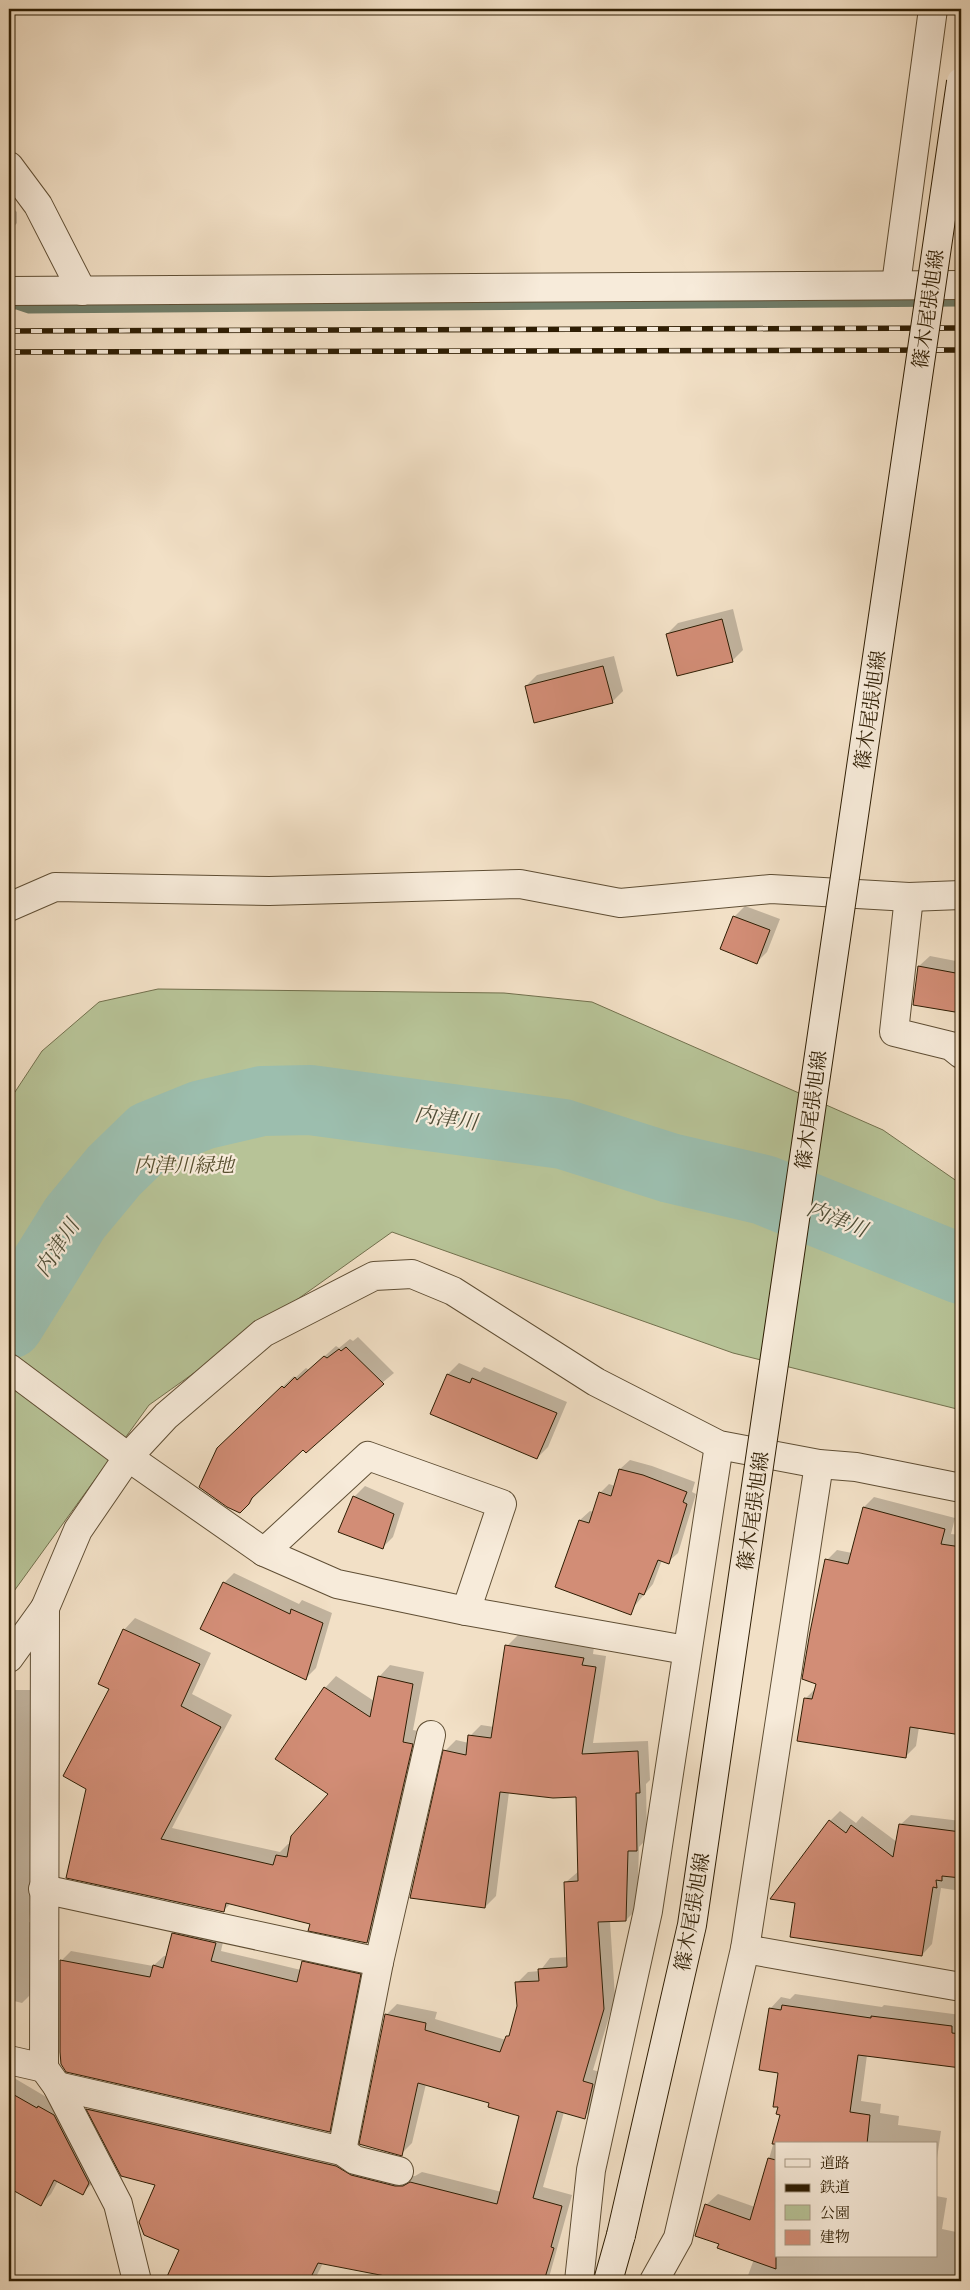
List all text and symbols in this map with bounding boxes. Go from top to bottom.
street label: 篠木尾張旭線 [907,248,950,370]
street label: 篠木尾張旭線 [849,649,892,771]
street label: 篠木尾張旭線 [790,1049,833,1171]
water label: 内津川 [413,1100,481,1137]
park label: 内津川緑地 [134,1152,236,1179]
water label: 内津川 [803,1194,873,1245]
water label: 内津川 [28,1212,87,1282]
street label: 篠木尾張旭線 [732,1450,775,1572]
street label: 篠木尾張旭線 [669,1851,716,1974]
legend [775,2142,938,2258]
text: 道路 [820,2153,850,2173]
text: 鉄道 [820,2177,850,2197]
text: 公園 [820,2203,850,2223]
text: 建物 [820,2227,850,2247]

